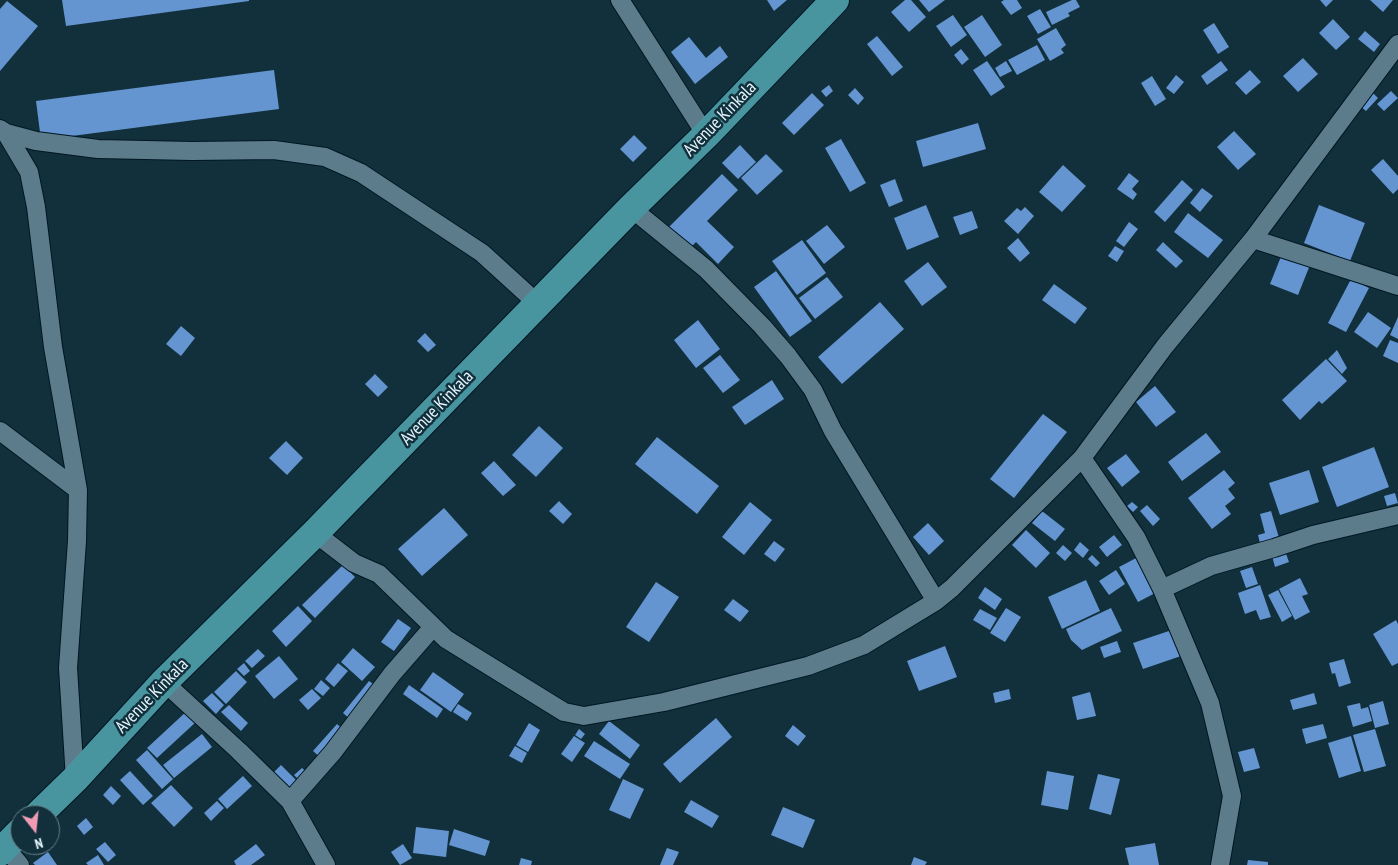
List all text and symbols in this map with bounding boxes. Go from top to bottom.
street label: Avenue Kinkala [679,77,761,161]
street label: Avenue Kinkala [396,366,478,450]
street label: Avenue Kinkala [111,654,193,738]
north arrow [10,805,60,855]
text: N [33,834,45,853]

